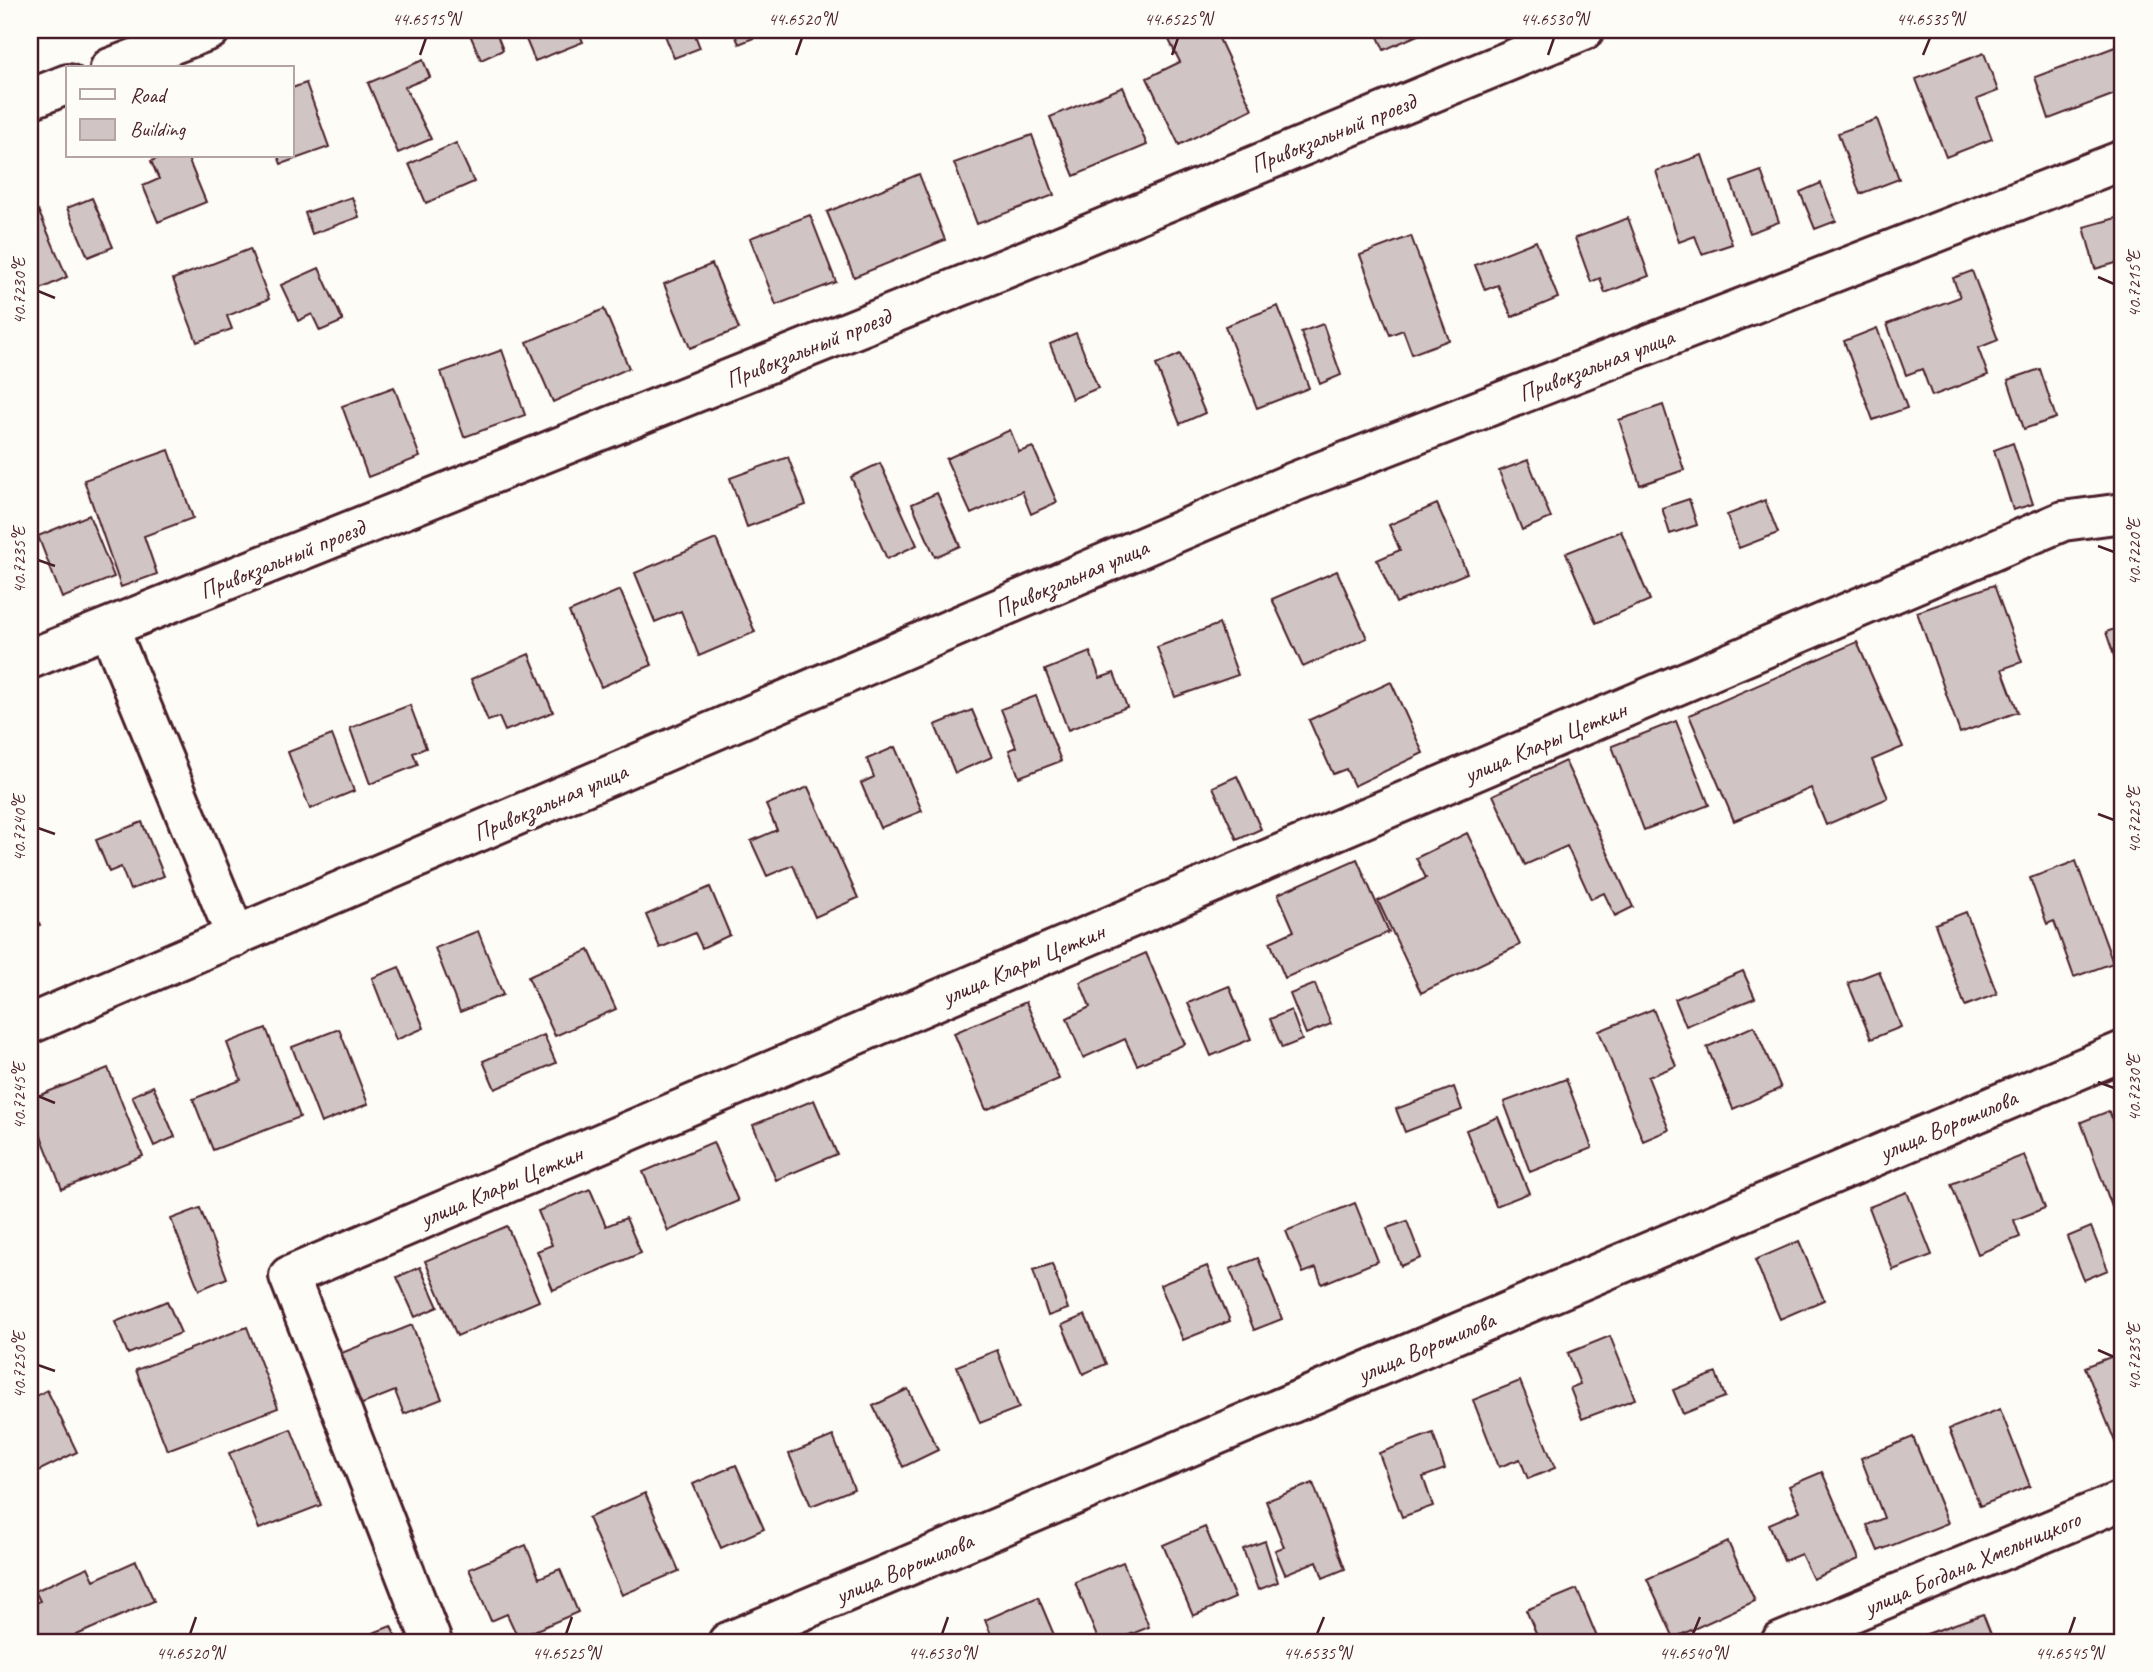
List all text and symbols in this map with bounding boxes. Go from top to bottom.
text: 44.6515°N [392,8,463,30]
text: 44.6520°N [768,8,839,30]
text: 44.6525°N [1144,8,1215,30]
text: 44.6530°N [1520,8,1591,30]
text: 44.6535°N [1896,8,1967,30]
legend [66,66,294,158]
text: Road [130,82,169,108]
street label: Привокзальный проезд [1246,85,1423,181]
text: Building [130,116,187,142]
text: 40.7215°E [2123,248,2145,317]
text: 40.7230°E [8,255,30,324]
street label: Привокзальный проезд [721,300,898,396]
street label: Привокзальная улица [1514,321,1680,409]
street label: Привокзальный проезд [195,511,372,607]
text: 40.7220°E [2123,516,2145,585]
text: 40.7235°E [8,524,30,593]
street label: Привокзальная улица [989,532,1154,625]
street label: улица Клары Цеткин [1457,693,1633,791]
street label: Привокзальная улица [468,756,633,849]
text: 40.7225°E [2123,784,2145,853]
text: 40.7240°E [8,792,30,861]
street label: улица Клары Цеткин [935,915,1111,1013]
text: 40.7230°E [2123,1052,2145,1121]
text: 40.7245°E [8,1060,30,1129]
street label: улица Ворошилова [1873,1082,2022,1168]
street label: улица Клары Цеткин [413,1137,589,1235]
street label: улица Ворошилова [1351,1304,1500,1390]
text: 40.7235°E [2123,1321,2145,1390]
text: 40.7250°E [8,1329,30,1398]
street label: улица Богдана Хмельницкого [1857,1503,2086,1623]
street label: улица Ворошилова [829,1525,978,1611]
text: 44.6520°N [156,1642,227,1664]
text: 44.6525°N [532,1642,603,1664]
text: 44.6530°N [908,1642,979,1664]
text: 44.6535°N [1283,1642,1354,1664]
text: 44.6540°N [1659,1642,1730,1664]
text: 44.6545°N [2035,1642,2106,1664]

